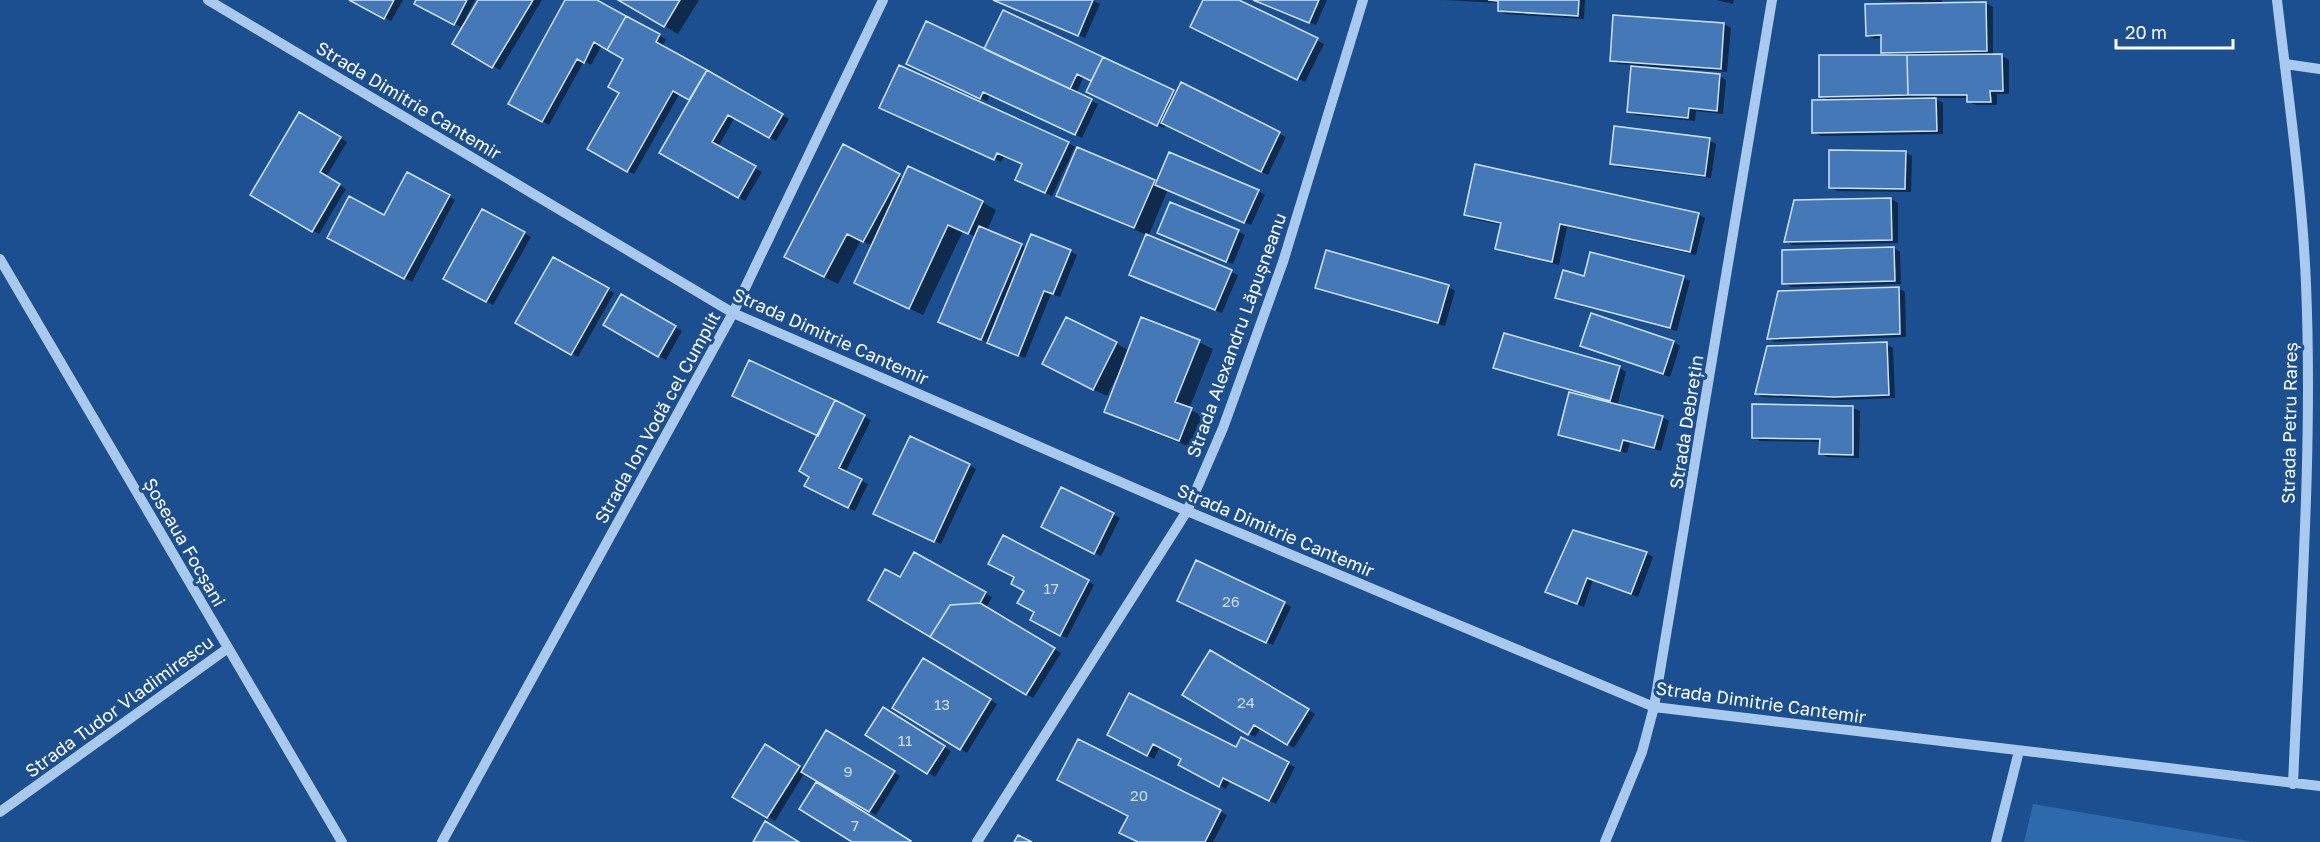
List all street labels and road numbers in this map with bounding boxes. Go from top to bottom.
street label: Strada Dimitrie Cantemir [312,36,506,164]
street label: Strada Alexandru Lăpușneanu [1181,210,1291,460]
street label: Strada Dimitrie Cantemir [730,283,932,389]
street label: Strada Ion Vodă cel Cumplit [589,307,725,527]
street label: Strada Petru Rareș [2277,342,2301,504]
street label: Strada Debrețin [1665,353,1707,491]
street label: Șoseaua Focșani [139,474,231,610]
street label: Strada Dimitrie Cantemir [1174,478,1378,582]
street label: Strada Tudor Vladimirescu [21,630,217,782]
street label: Strada Dimitrie Cantemir [1655,676,1867,728]

